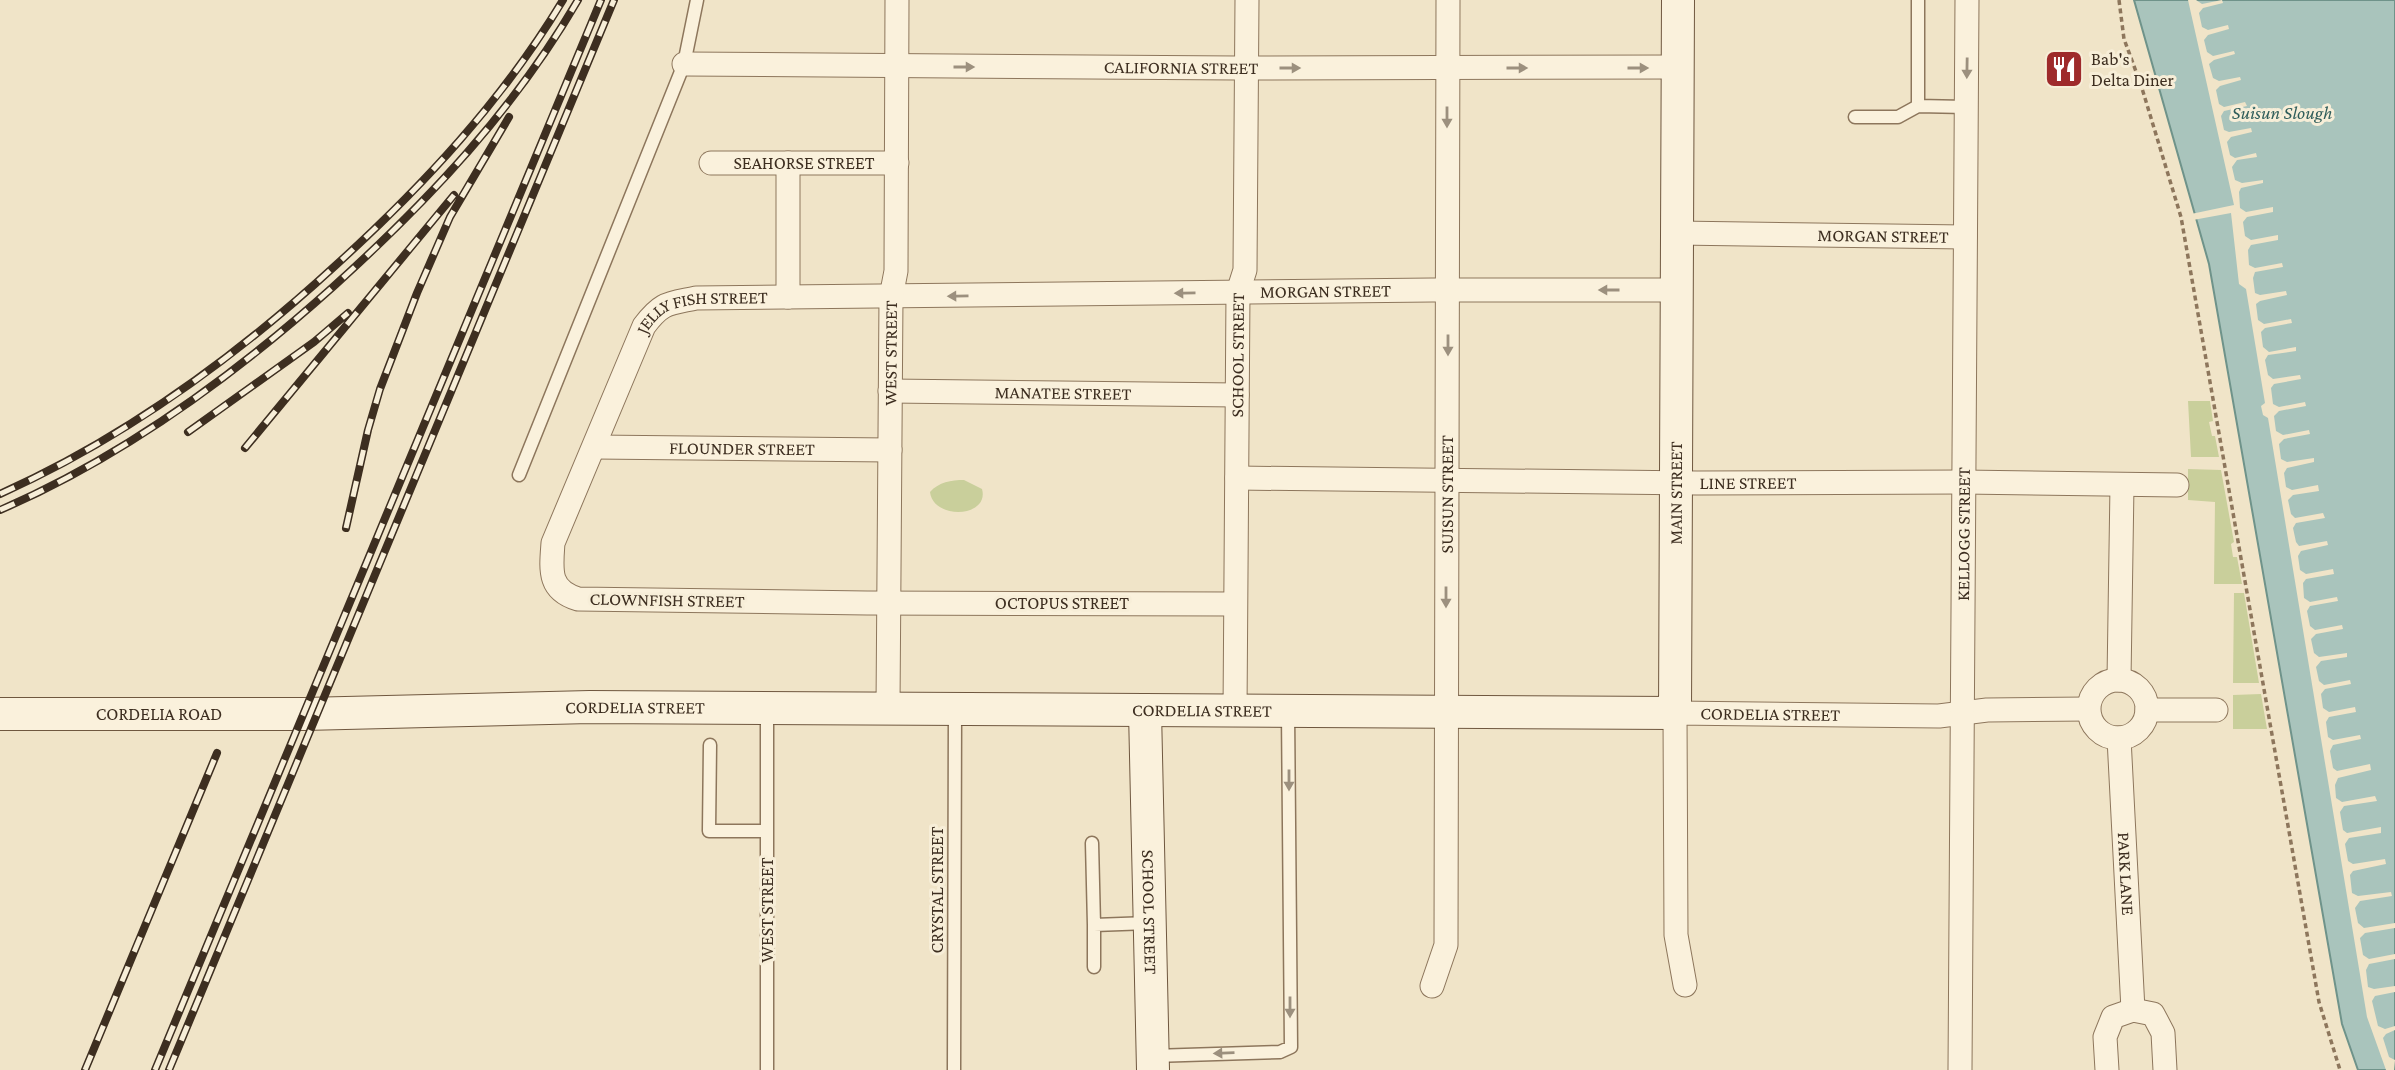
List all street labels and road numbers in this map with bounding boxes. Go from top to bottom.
street label: CALIFORNIA STREET [1104,57,1258,78]
street label: SEAHORSE STREET [733,153,875,173]
street label: MORGAN STREET [1817,225,1949,247]
street label: MORGAN STREET [1260,280,1391,302]
street label: JELLY FISH STREET [631,287,768,339]
street label: SCHOOL STREET [1227,292,1248,417]
street label: WEST STREET [880,300,901,406]
street label: MANATEE STREET [994,382,1132,404]
street label: SUISUN STREET [1437,435,1457,554]
street label: FLOUNDER STREET [669,438,815,459]
street label: MAIN STREET [1666,441,1686,545]
street label: KELLOGG STREET [1953,467,1974,601]
street label: LINE STREET [1699,473,1797,493]
street label: CLOWNFISH STREET [589,589,745,611]
street label: OCTOPUS STREET [995,593,1129,613]
street label: CORDELIA STREET [565,697,705,718]
street label: CORDELIA STREET [1132,700,1272,721]
street label: CORDELIA STREET [1700,703,1840,725]
street label: CORDELIA ROAD [96,704,222,724]
street label: CRYSTAL STREET [927,826,947,953]
street label: PARK LANE [2114,832,2138,916]
street label: SCHOOL STREET [1138,849,1161,975]
street label: WEST STREET [757,857,777,963]

